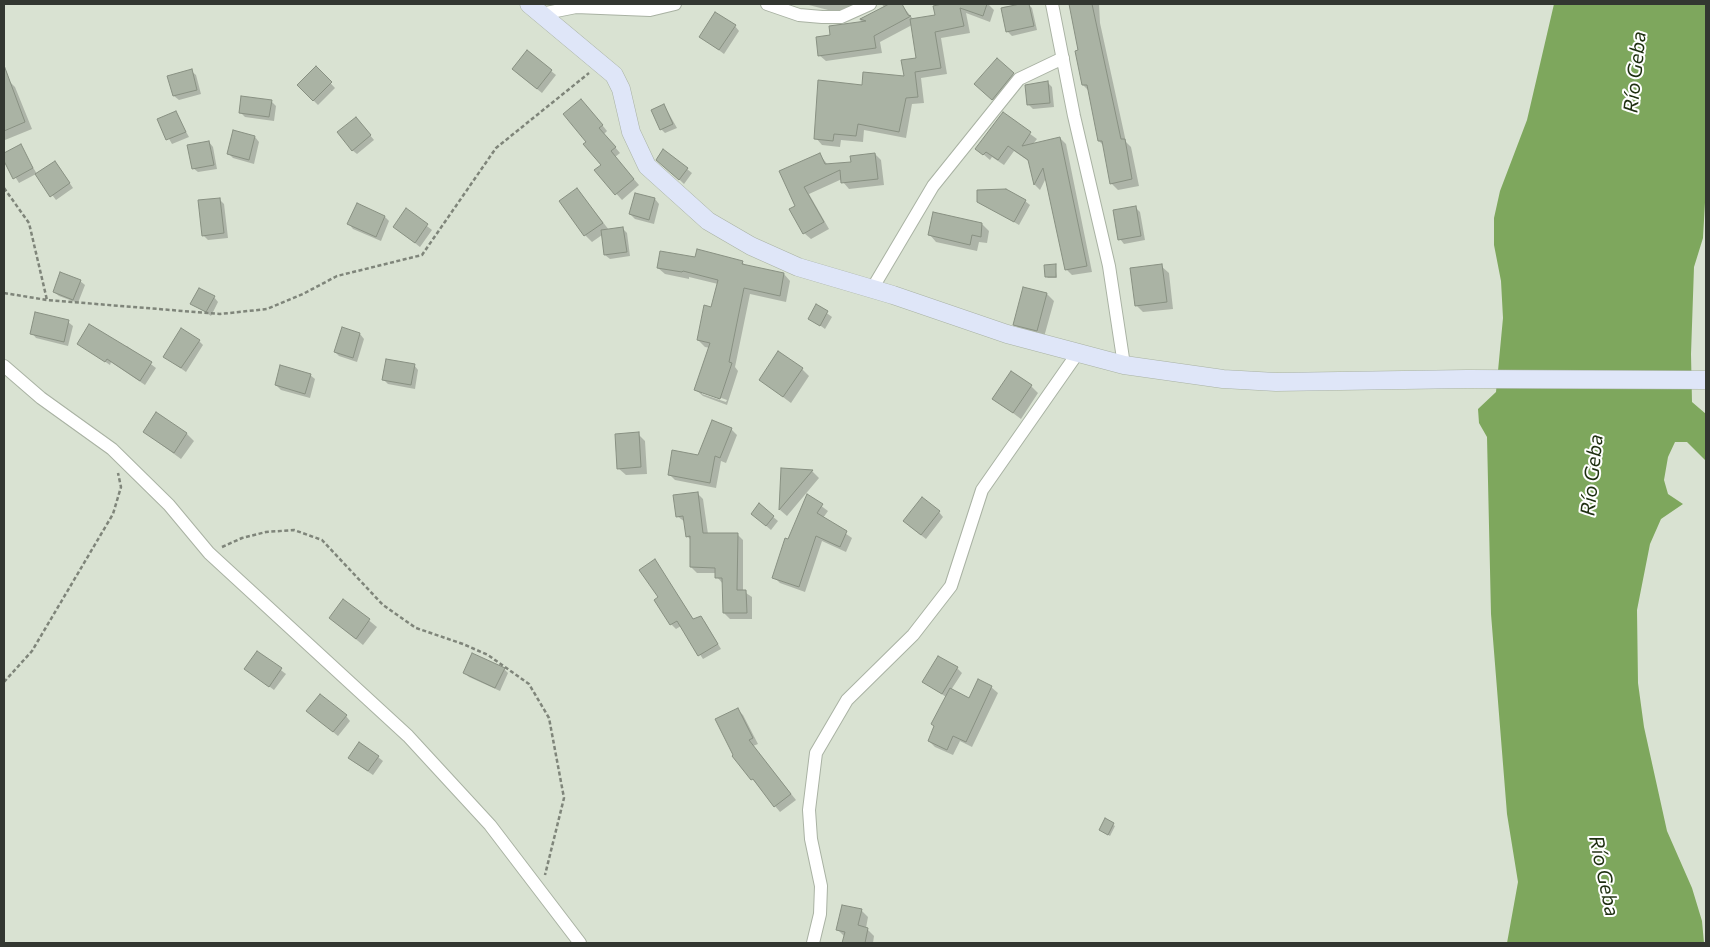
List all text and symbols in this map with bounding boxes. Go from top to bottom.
water label: Río Geba [1619,30,1651,114]
water label: Río Geba [1576,433,1608,517]
water label: Río Geba [1584,833,1624,919]

